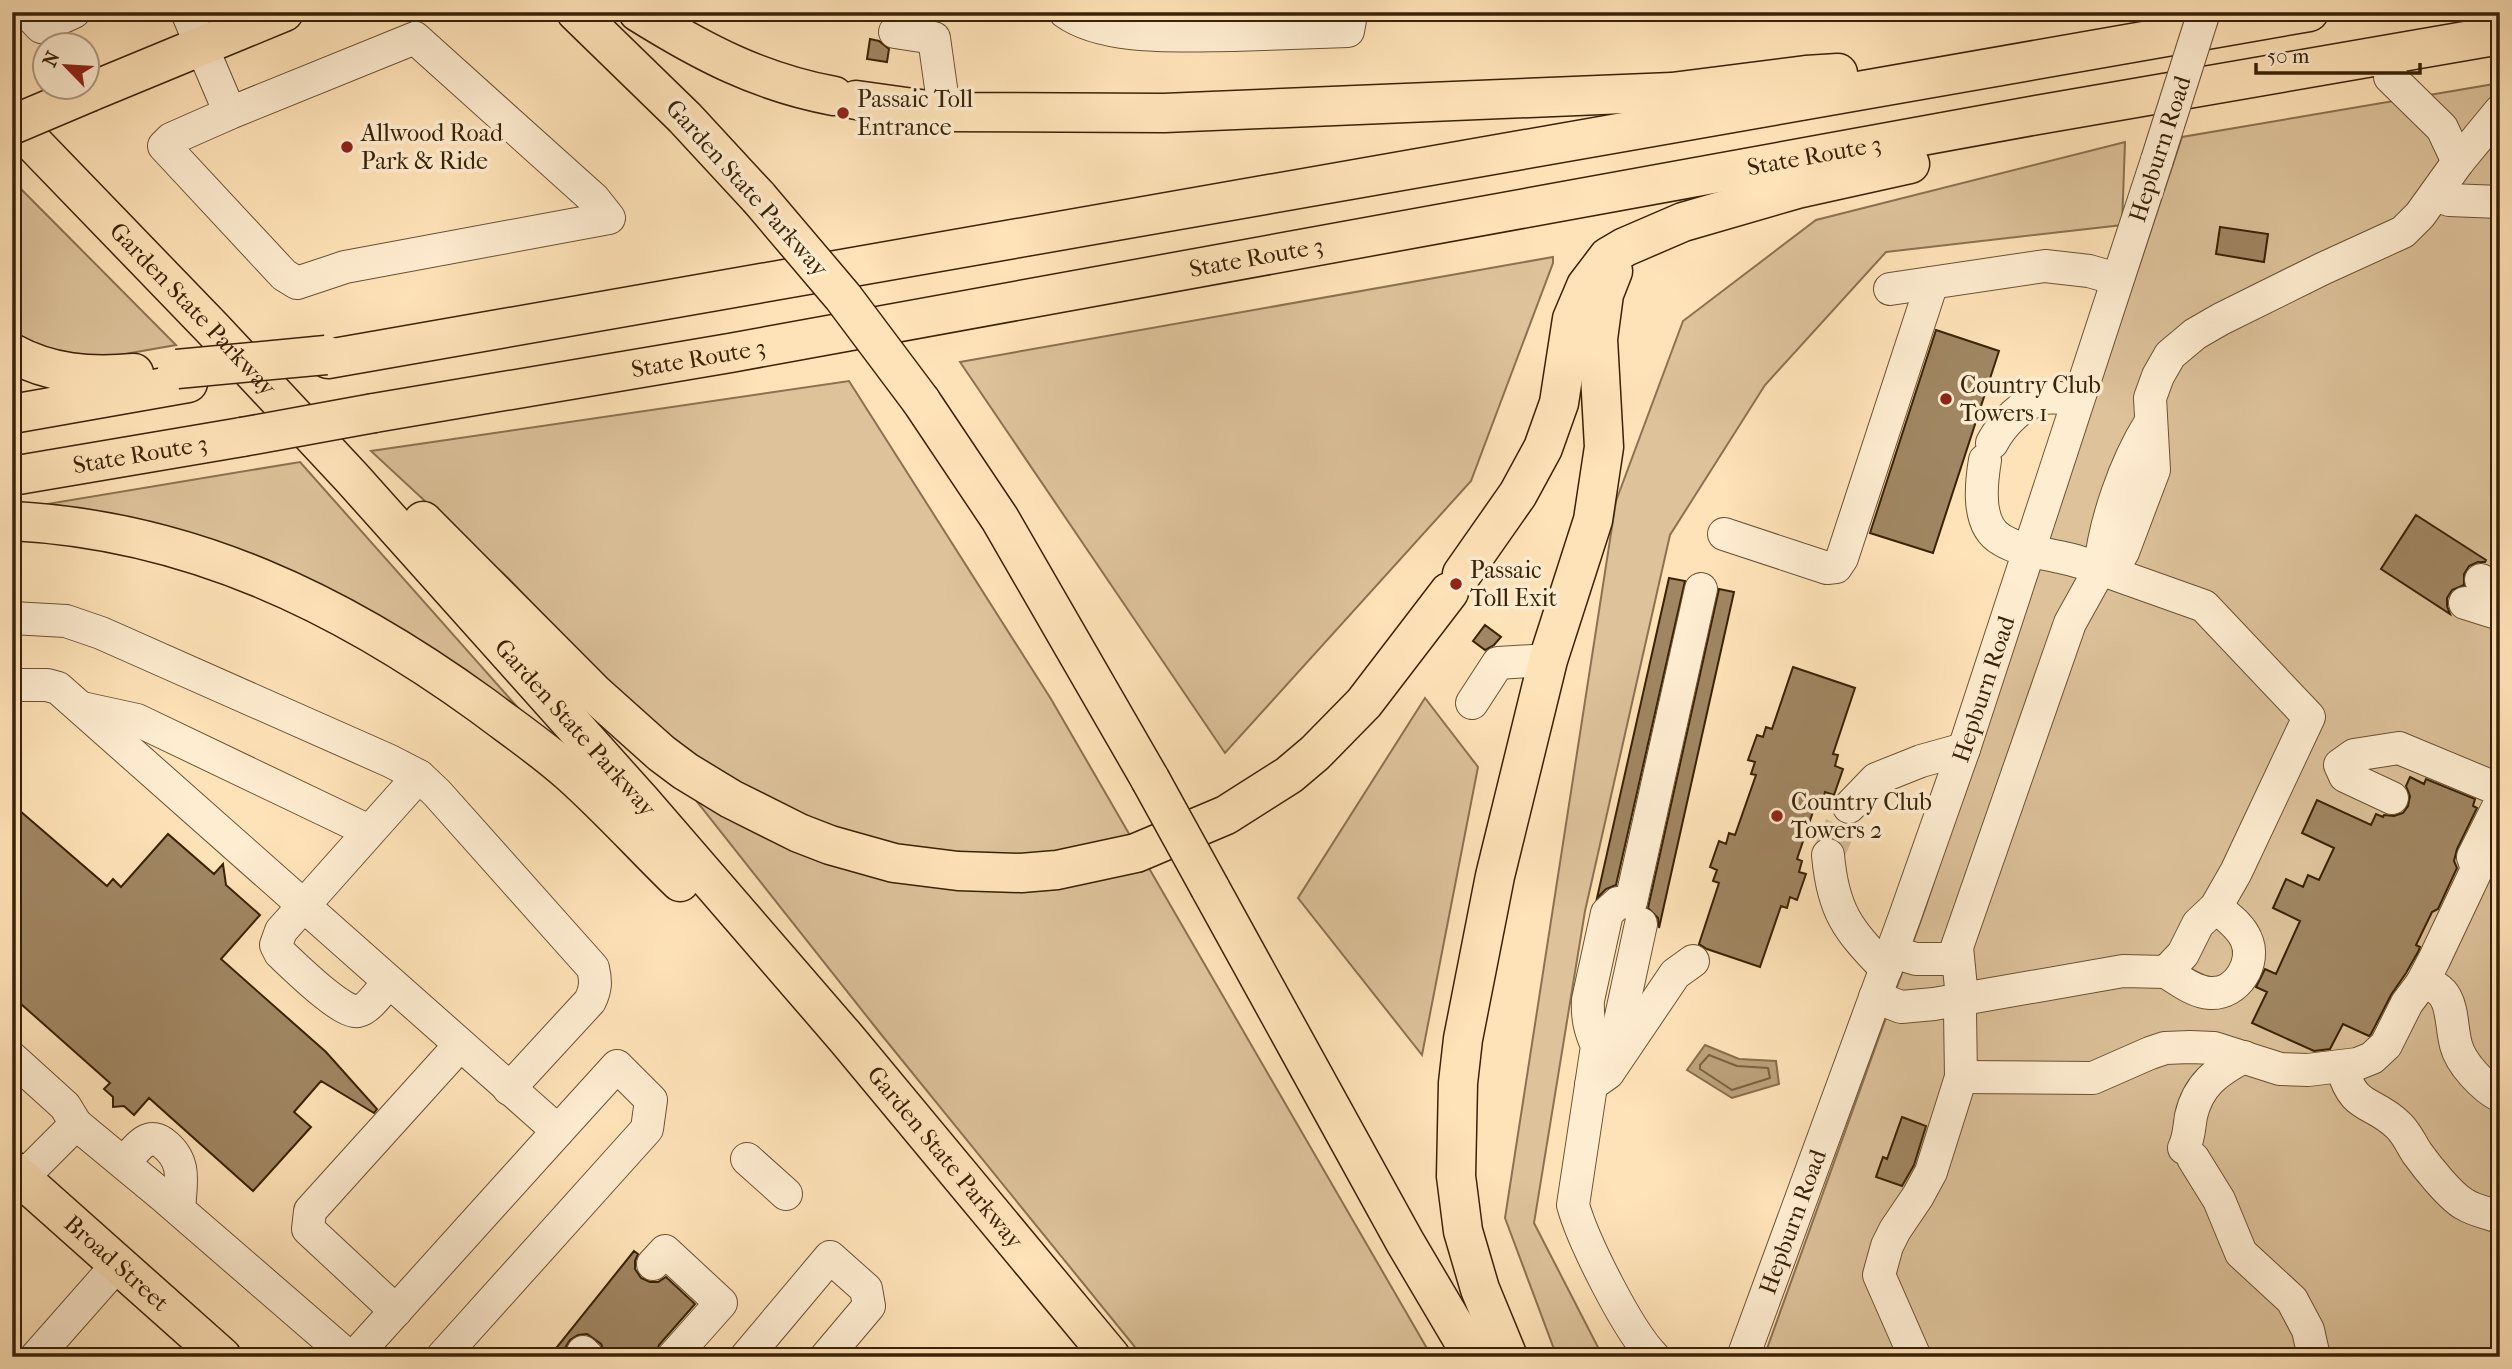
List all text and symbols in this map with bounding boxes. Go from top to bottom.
north arrow [32,32,102,102]
scale bar [2256,32,2421,76]
text: 50 m [2267,44,2310,68]
text: N [38,48,65,70]
street label: Hepburn Road [2123,71,2197,226]
place label: Passaic Toll Entrance [857,85,973,141]
street label: Garden State Parkway [660,94,835,283]
marker: Passaic Toll Entrance [835,105,851,121]
place label: Allwood Road Park & Ride [360,119,504,175]
street label: State Route 3 [1745,130,1883,182]
marker: Allwood Road Park & Ride [339,139,355,155]
street label: Garden State Parkway [104,217,283,402]
street label: State Route 3 [1187,231,1326,283]
street label: State Route 3 [629,333,768,383]
place label: Country Club Towers 1 [1960,371,2101,427]
marker: Country Club Towers 1 [1938,391,1954,407]
street label: State Route 3 [71,429,209,479]
place label: Passaic Toll Exit [1470,556,1557,612]
marker: Passaic Toll Exit [1448,576,1464,592]
street label: Hepburn Road [1946,611,2021,766]
street label: Garden State Parkway [489,633,663,823]
place label: Country Club Towers 2 [1791,788,1932,844]
marker: Country Club Towers 2 [1769,808,1785,824]
street label: Garden State Parkway [861,1061,1030,1255]
street label: Hepburn Road [1753,1145,1832,1298]
street label: Broad Street [58,1209,175,1317]

